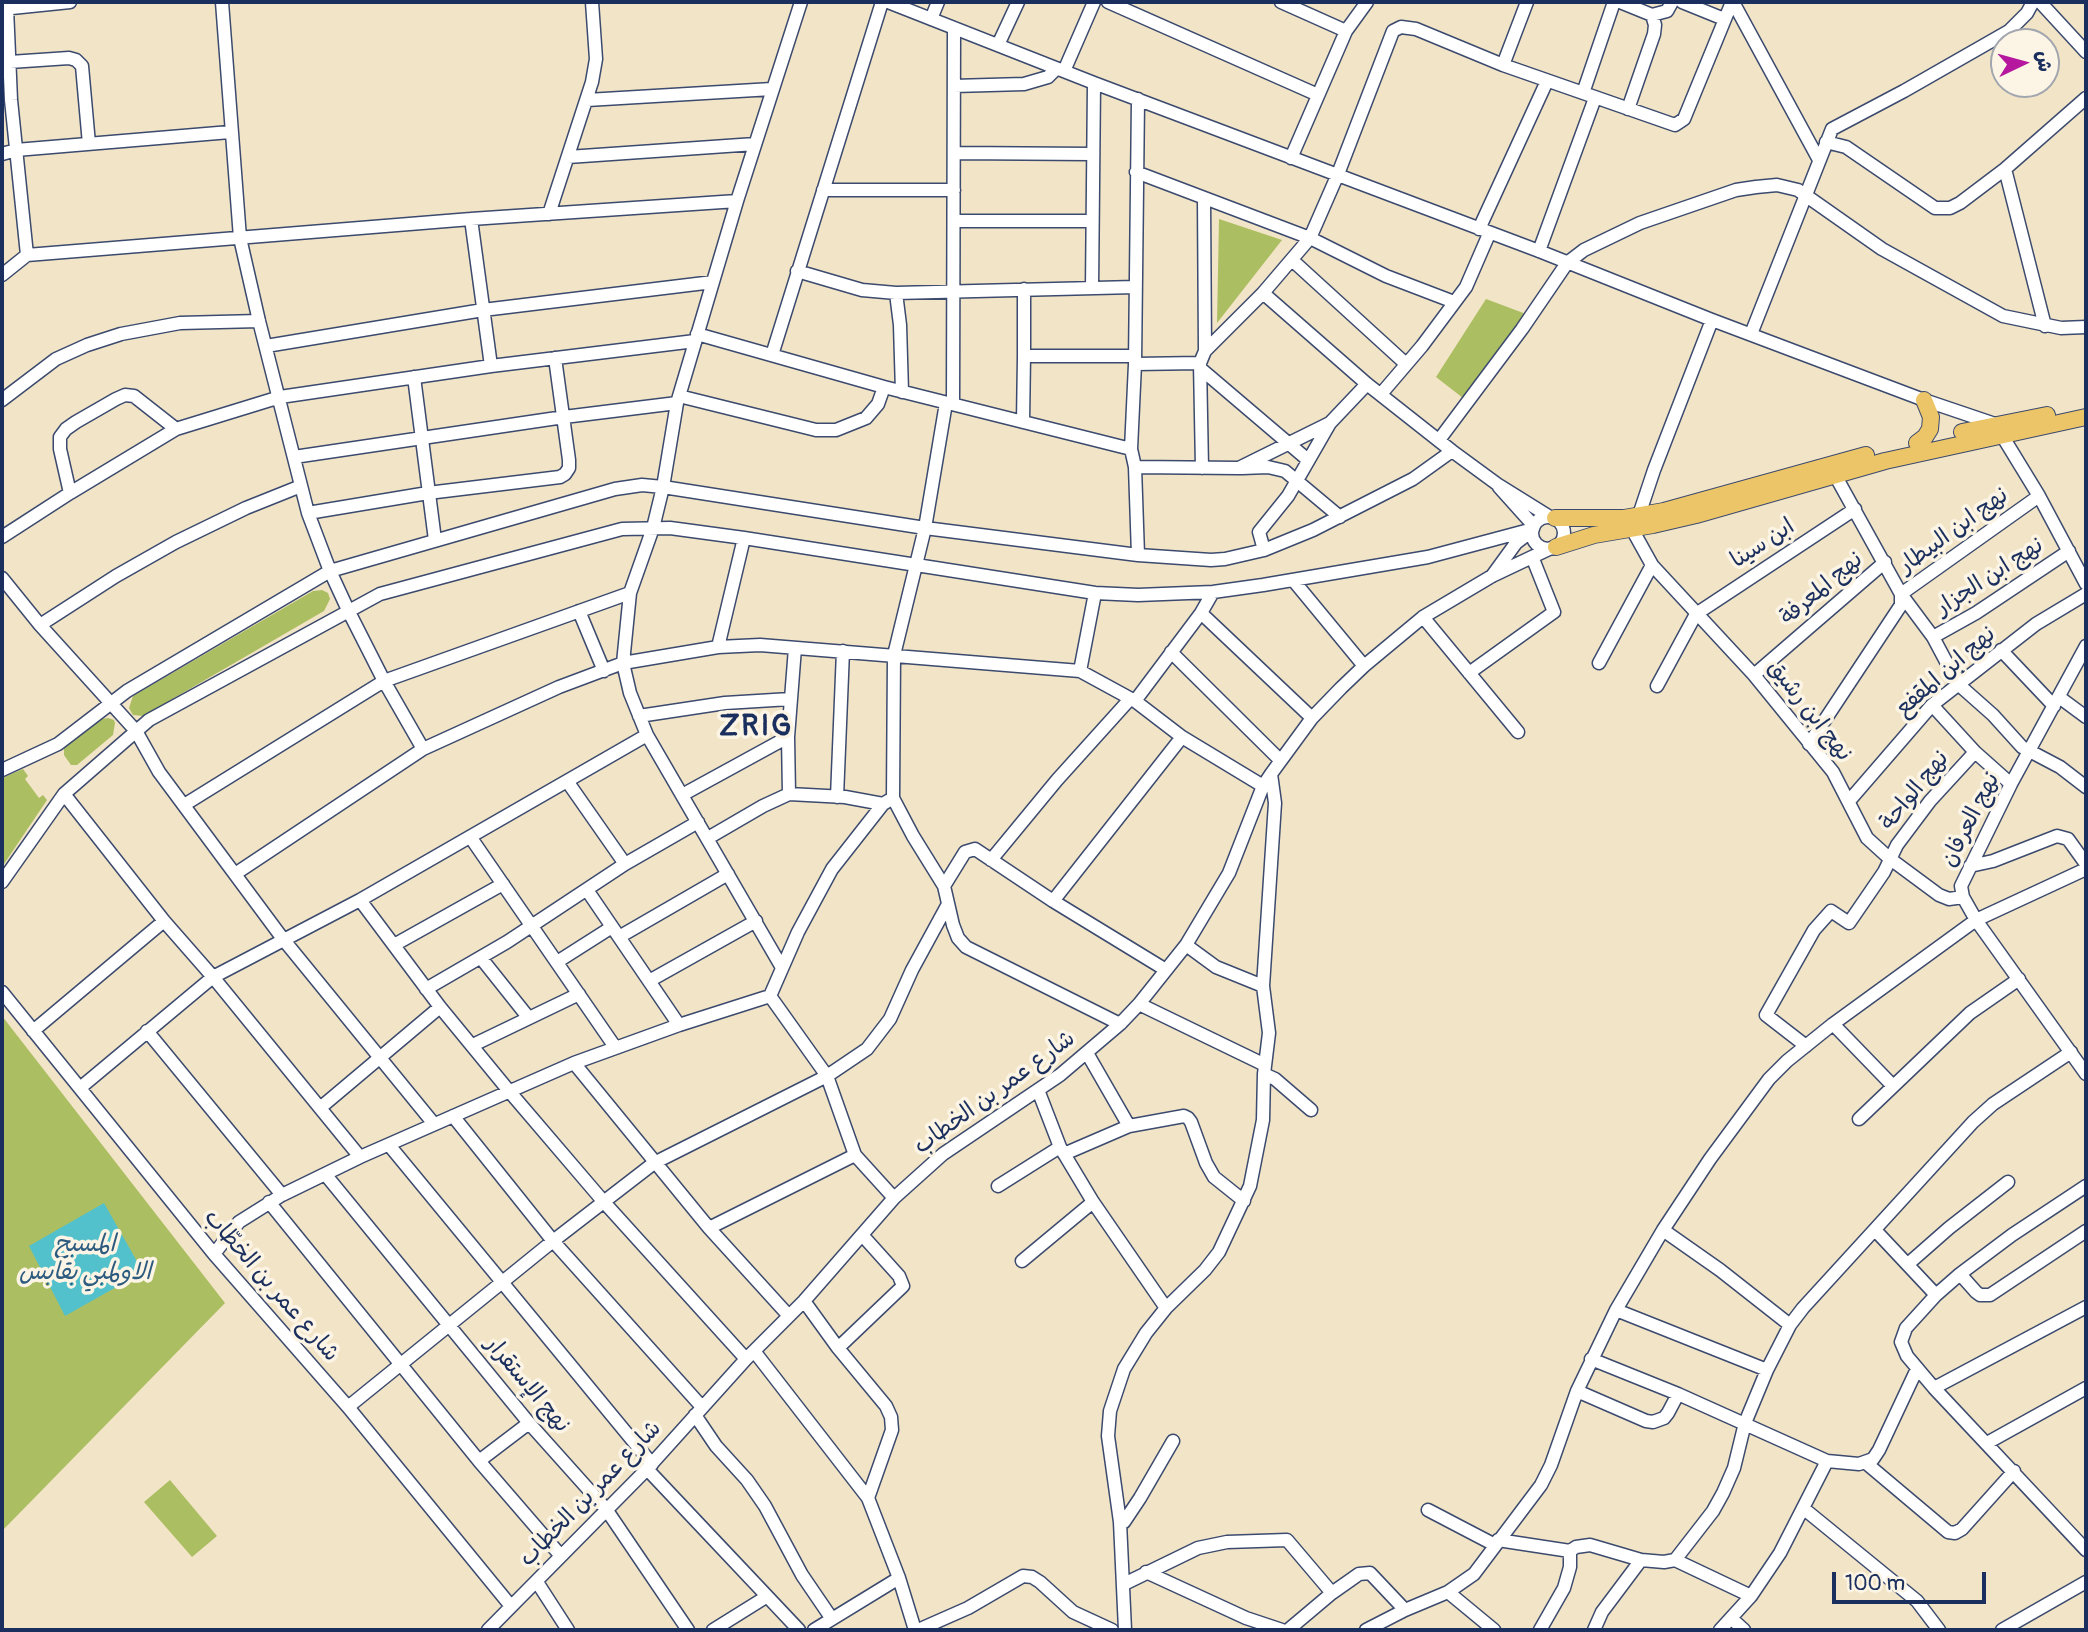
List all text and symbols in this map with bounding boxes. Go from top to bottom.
north arrow [1990,28,2060,98]
text: ش [2031,50,2057,73]
street label: نهج ابن البيطار [1894,482,2014,580]
street label: ابن سينا [1726,513,1800,575]
street label: نهج ابن الجزار [1931,532,2049,622]
street label: نهج المعرفة [1775,546,1869,632]
street label: نهج ابن المقفع [1890,621,2002,723]
street label: نهج ابن رشيق [1761,655,1857,767]
district label: ZRIG [719,709,793,745]
street label: نهج الواحة [1875,746,1955,836]
street label: نهج العرفان [1935,768,2007,872]
street label: شارع عمر بن الخطاب [909,1025,1081,1161]
street label: شارع عمر بن الخطّاب [198,1204,344,1368]
water label: المسبح الاولمبي بقابس [19,1231,151,1287]
street label: نهج الإستقرار [479,1331,575,1439]
street label: شارع عمر بن الخطاب [514,1415,668,1573]
scale bar [1836,1558,1990,1602]
text: 100 m [1845,1570,1905,1597]

